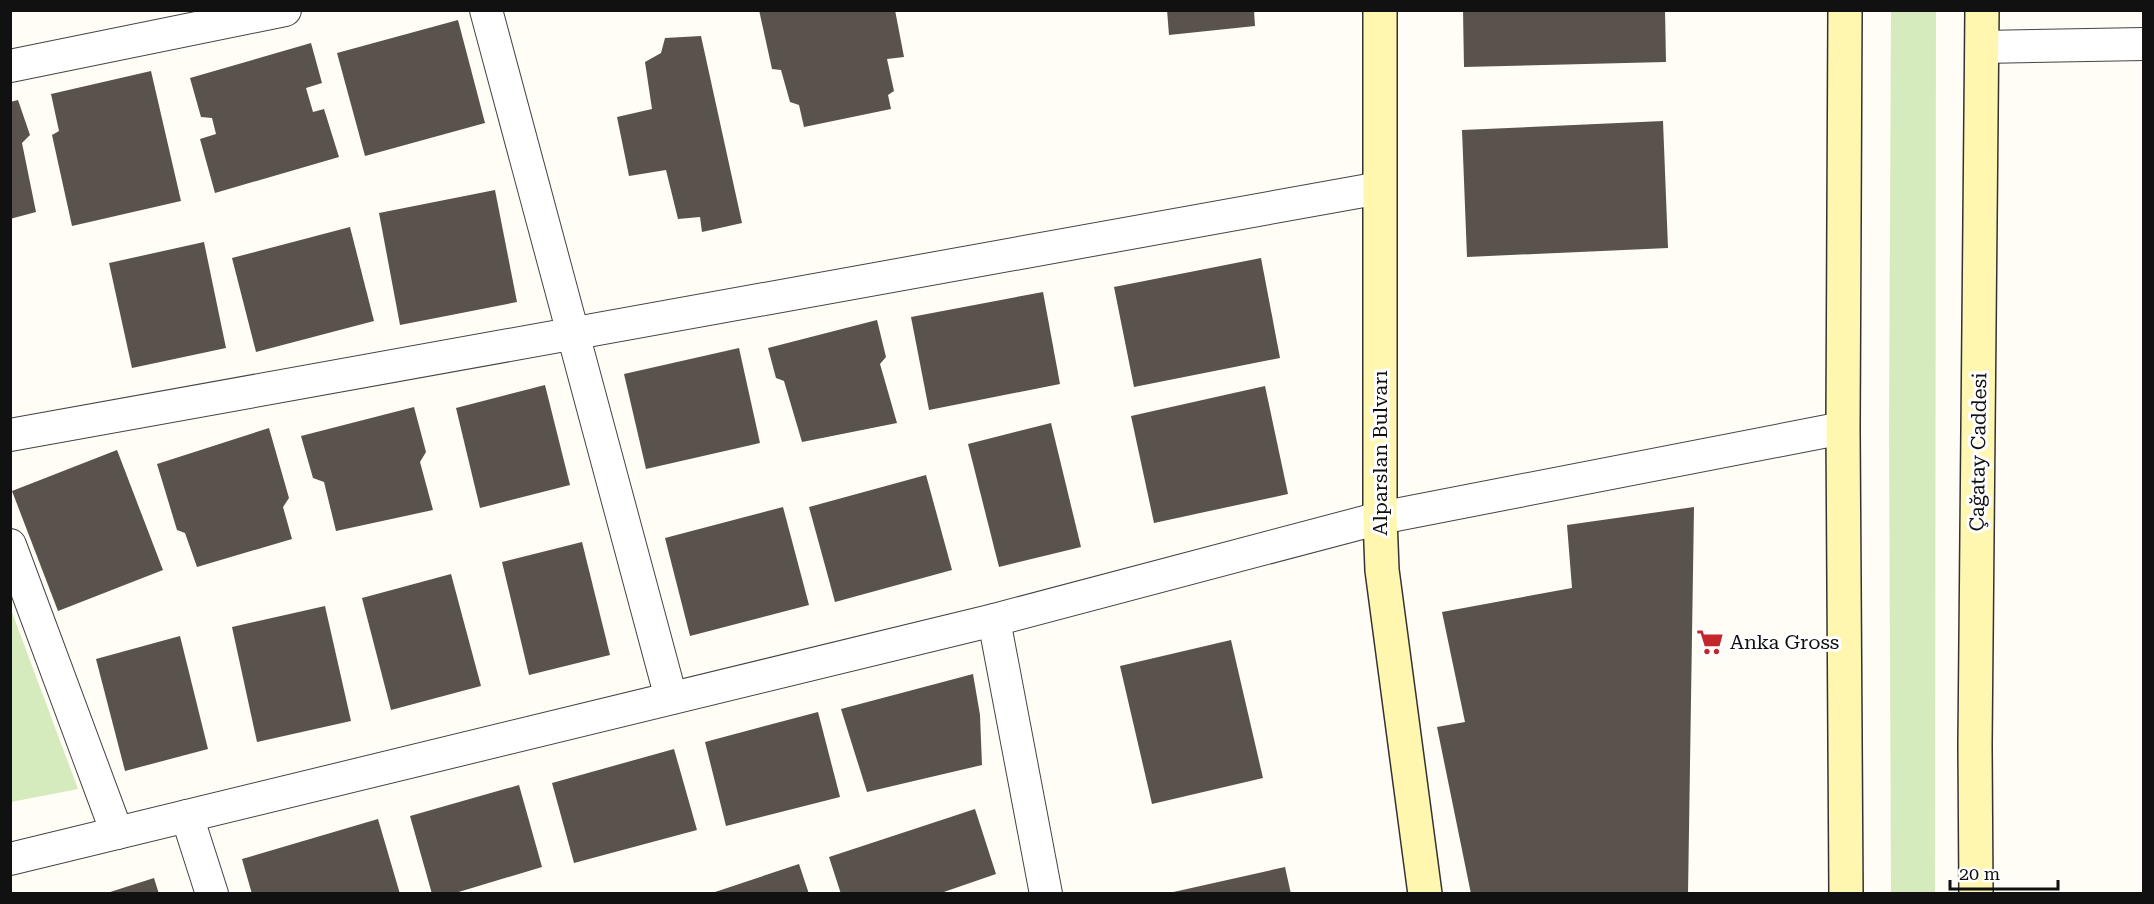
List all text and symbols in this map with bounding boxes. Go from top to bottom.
street label: Alparslan Bulvarı [1368,370,1392,536]
street label: Çağatay Caddesi [1965,372,1991,532]
supermarket icon: Anka Gross [1695,627,1725,657]
place label: Anka Gross [1730,630,1839,654]
scale bar [1950,853,2058,891]
text: 20 m [1959,863,2000,884]

